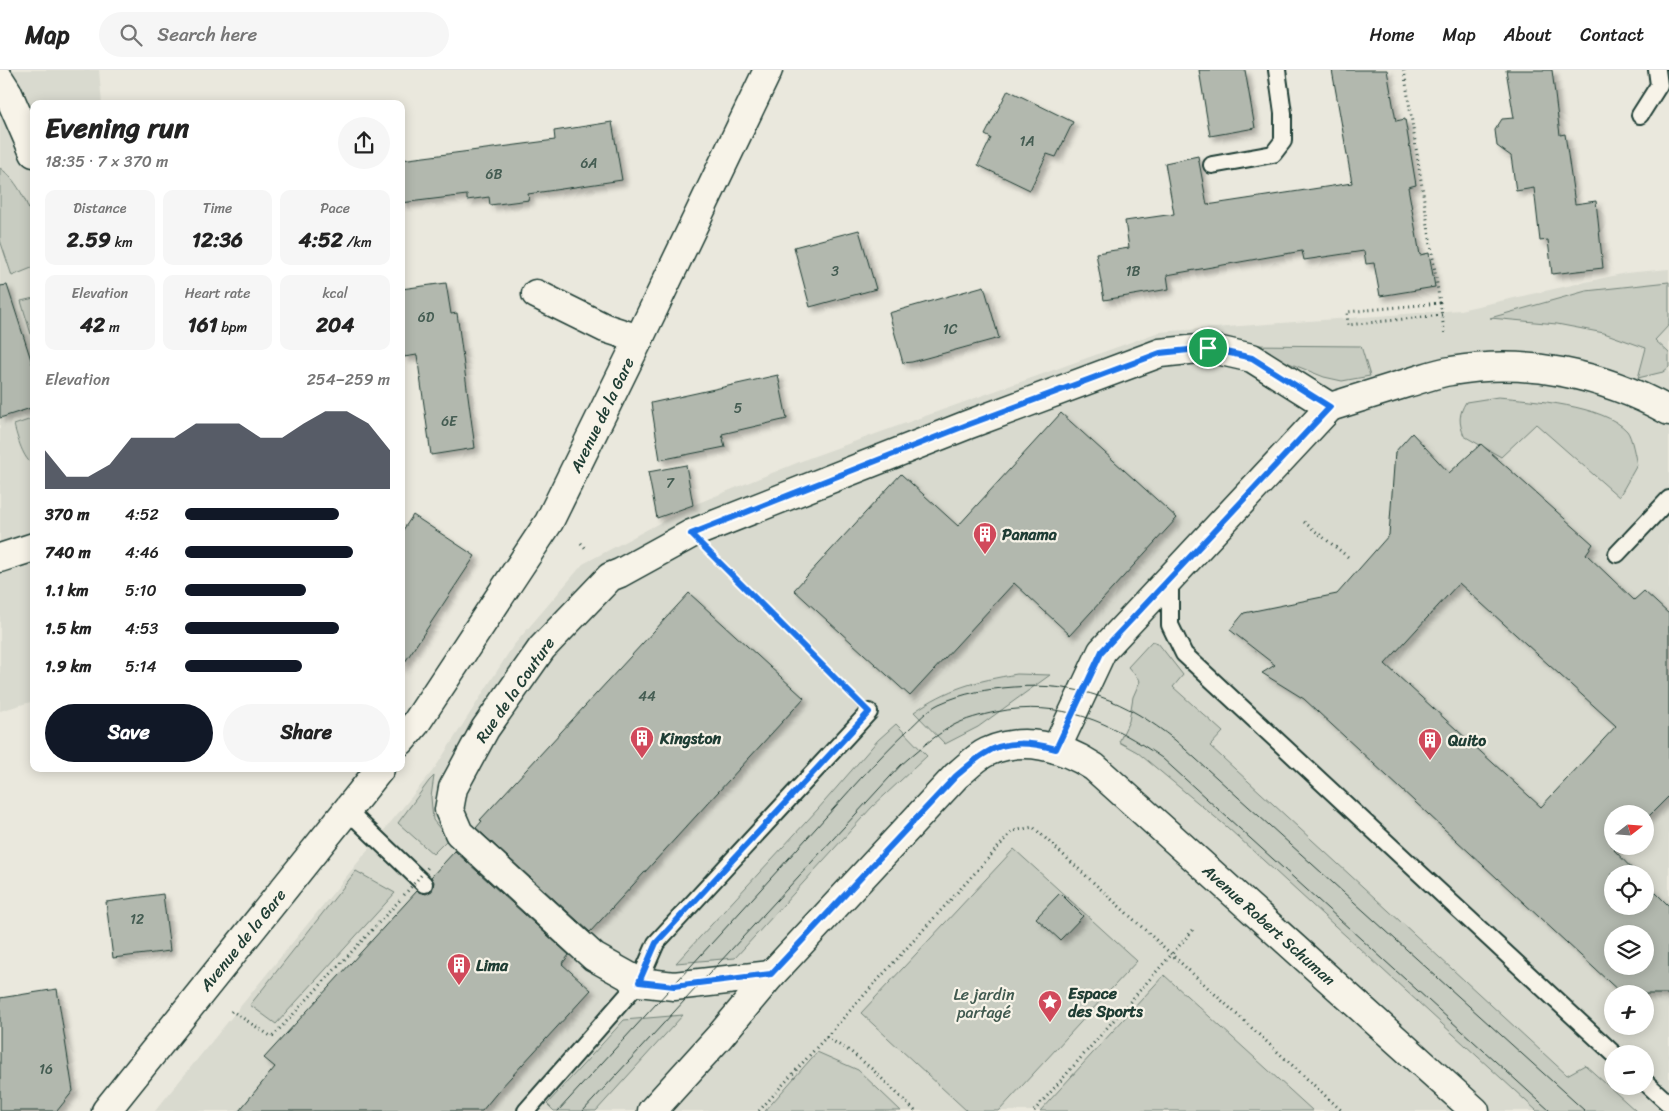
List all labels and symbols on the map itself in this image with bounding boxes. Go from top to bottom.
house number: 1A [1019,129,1035,154]
house number: 6A [580,151,598,176]
house number: 6B [486,162,503,187]
house number: 3 [831,259,839,284]
house number: 1B [1126,259,1141,284]
house number: 6D [418,305,435,330]
house number: 1C [943,317,958,342]
pin [1187,327,1229,369]
street label: Avenue de la Gare [561,352,643,479]
house number: 5 [734,396,743,421]
house number: 6E [441,409,458,434]
house number: 7 [666,471,675,496]
place label: Panama [1002,520,1058,549]
building icon: Panama [972,521,998,555]
street label: Rue de la Couture [467,631,563,749]
house number: 44 [638,684,656,709]
place label: Kingston [659,724,722,753]
building icon: Kingston [629,725,655,759]
place label: Quito [1447,726,1486,755]
building icon: Quito [1417,727,1443,761]
north arrow [1604,805,1654,855]
street label: Avenue Robert Schuman [1195,856,1343,993]
street label: Avenue de la Gare [192,882,294,999]
house number: 12 [130,907,144,932]
place label: Lima [476,951,509,980]
building icon: Lima [446,952,472,986]
place label: Espace des Sports [1068,979,1143,1026]
park label: Le jardin partagé [953,980,1015,1027]
place icon: Espace des Sports [1037,989,1063,1023]
house number: 16 [39,1057,53,1082]

